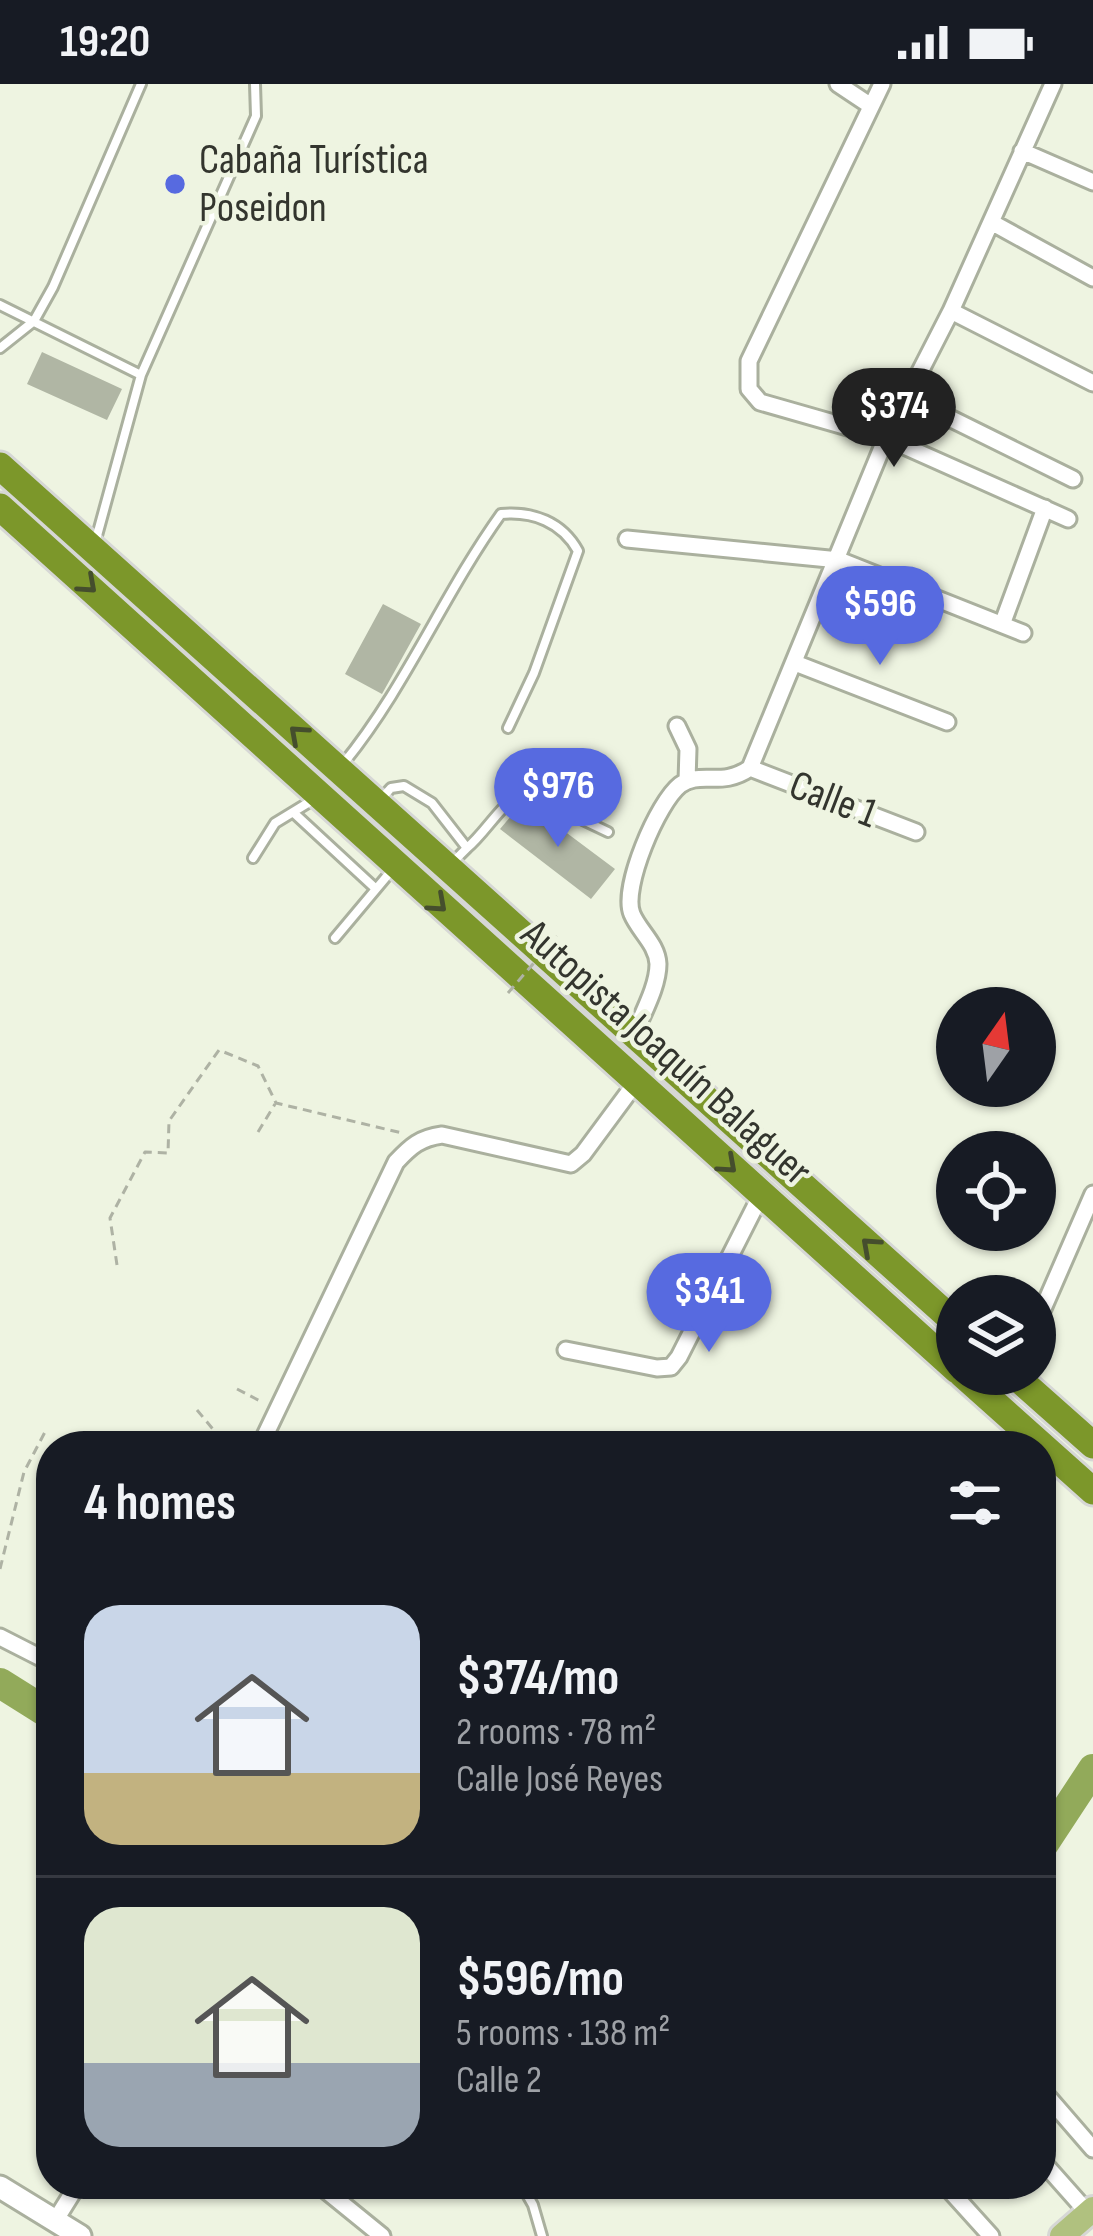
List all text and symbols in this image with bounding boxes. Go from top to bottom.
text: 19:20 [60,15,150,70]
place label: Cabaña Turística Poseidon [199,135,429,234]
marker: Cabaña Turística Poseidon [162,171,188,197]
pin: $374 [823,368,965,470]
text: $374 [859,383,929,430]
pin: $596 [809,566,951,668]
one-way arrow [74,571,95,592]
text: $596 [843,581,917,628]
one-way arrow [290,727,311,748]
pin: $976 [487,748,629,850]
street label: Calle 1 [782,760,884,840]
text: $976 [521,763,595,810]
one-way arrow [424,890,446,911]
street label: Autopista Joaquín Balaguer [510,909,822,1197]
north arrow [936,987,1056,1107]
map controls [936,987,1056,1395]
button: locate [936,1131,1056,1251]
one-way arrow [715,1150,736,1172]
one-way arrow [862,1239,883,1260]
pin: $341 [638,1253,780,1355]
text: $341 [674,1268,744,1315]
button: layers [936,1275,1056,1395]
icon: filters [942,1470,1008,1536]
text: 4 homes [84,1473,236,1534]
text: $374/mo [456,1648,619,1709]
icon: home [180,1653,324,1797]
text: 2 rooms · 78 m² [456,1709,656,1756]
text: Calle José Reyes [456,1756,663,1803]
text: $596/mo [456,1949,624,2010]
icon: home [180,1955,324,2099]
text: 5 rooms · 138 m² [456,2010,670,2057]
text: Calle 2 [456,2057,542,2104]

